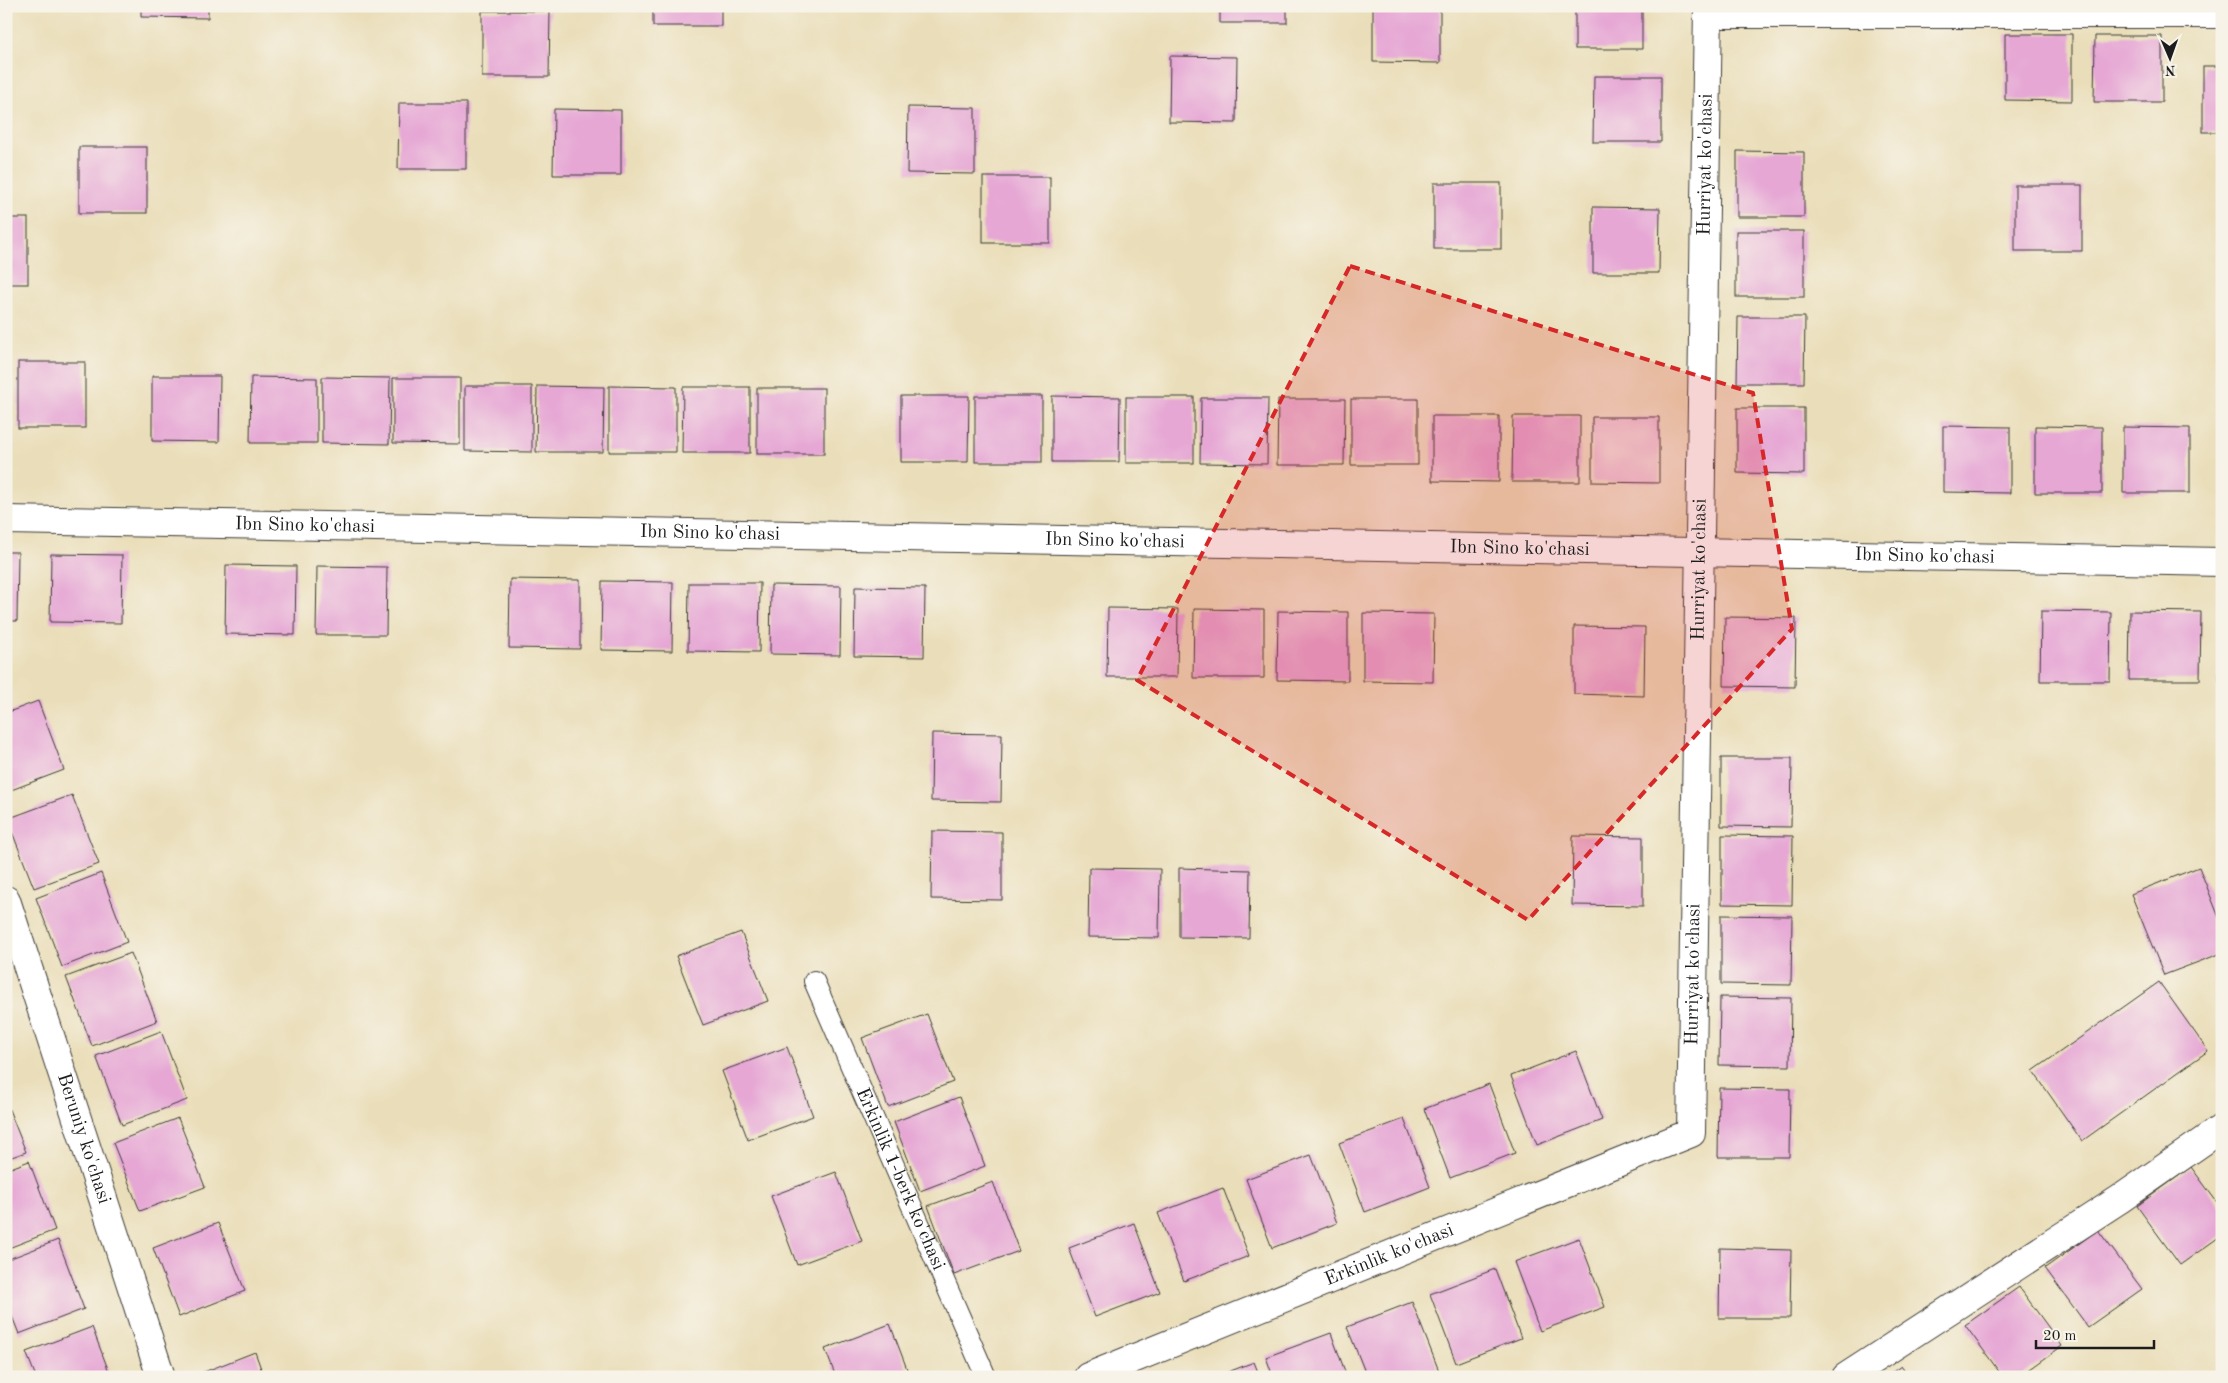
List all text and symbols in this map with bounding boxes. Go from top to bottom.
north arrow [2146,32,2196,82]
text: N [2165,63,2176,77]
street label: Hurriyat ko'chasi [1695,93,1716,236]
street label: Hurriyat ko'chasi [1689,498,1710,641]
street label: Ibn Sino ko'chasi [235,515,375,536]
street label: Ibn Sino ko'chasi [640,523,780,544]
street label: Ibn Sino ko'chasi [1045,530,1185,552]
street label: Ibn Sino ko'chasi [1450,538,1590,560]
street label: Ibn Sino ko'chasi [1854,546,1995,567]
street label: Hurriyat ko'chasi [1683,903,1704,1046]
street label: Beruniy ko'chasi [54,1071,114,1206]
street label: Erkinlik 1-berk ko'chasi [852,1085,948,1273]
street label: Erkinlik ko'chasi [1322,1221,1456,1290]
scale bar [2036,1318,2153,1350]
text: 20 m [2043,1329,2077,1344]

